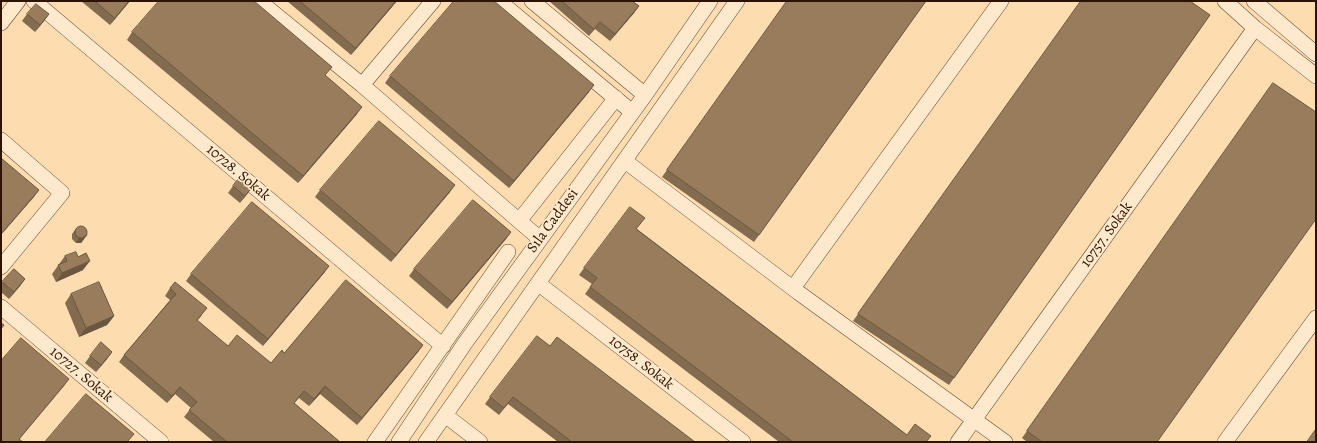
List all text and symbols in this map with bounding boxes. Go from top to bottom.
street label: 10728. Sokak [202,141,274,205]
street label: Sıla Caddesi [524,185,582,257]
street label: 10757. Sokak [1077,199,1137,271]
street label: 10758. Sokak [605,332,677,394]
street label: 10727. Sokak [46,343,116,407]

